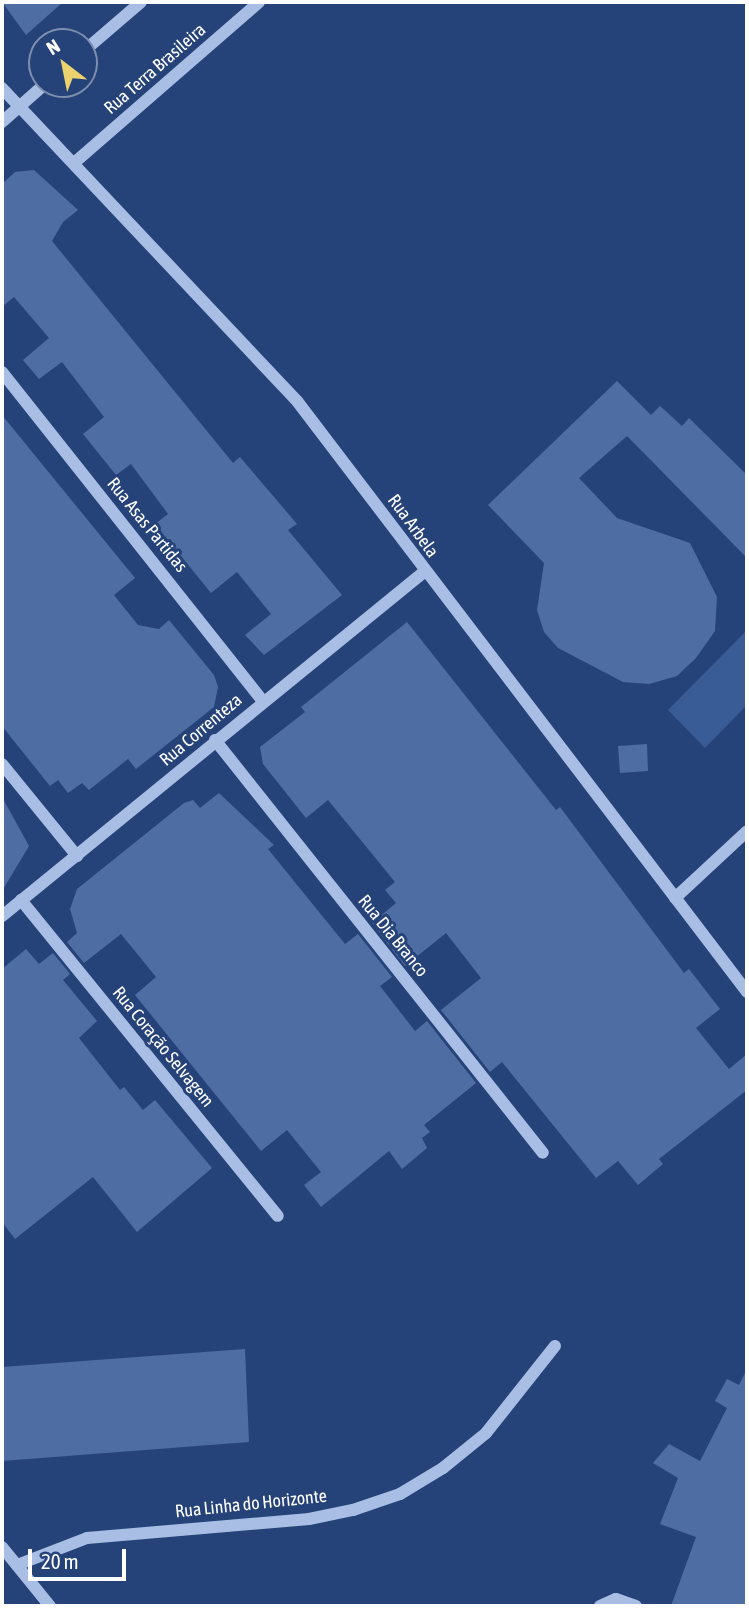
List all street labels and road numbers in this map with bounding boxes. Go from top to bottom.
street label: Rua Terra Brasileira [100,19,210,119]
street label: Rua Asas Partidas [102,473,192,577]
street label: Rua Arbela [383,490,443,562]
street label: Rua Correnteza [156,689,246,771]
street label: Rua Dia Branco [353,891,433,981]
street label: Rua Coração Selvagem [108,982,218,1112]
street label: Rua Linha do Horizonte [174,1485,328,1523]

